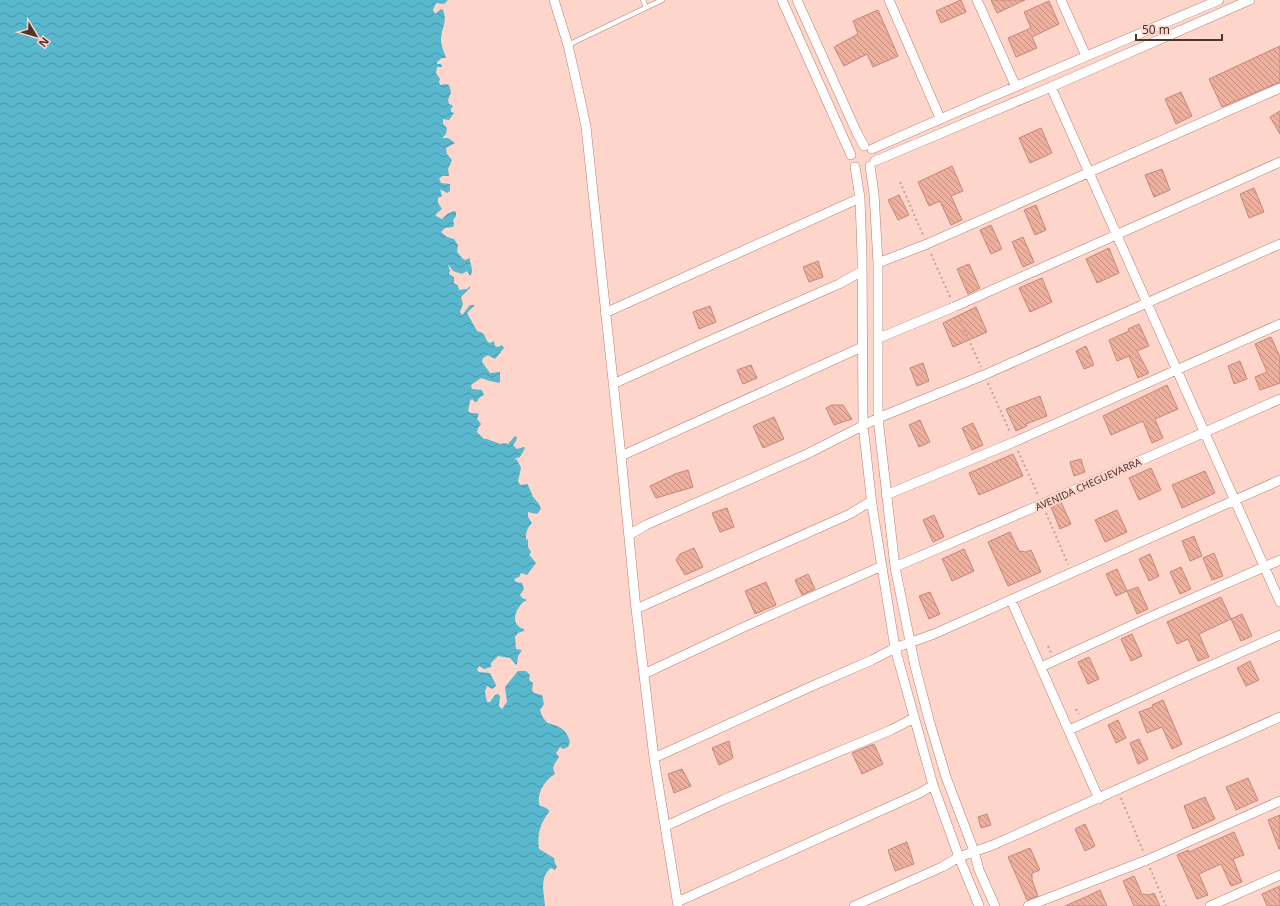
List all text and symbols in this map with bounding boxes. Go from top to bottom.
north arrow [16,16,56,56]
scale bar [1136,16,1222,42]
text: 50 m [1142,21,1170,38]
text: N [36,34,53,51]
street label: AVENIDA CHEGUEVARRA [1033,454,1144,514]

